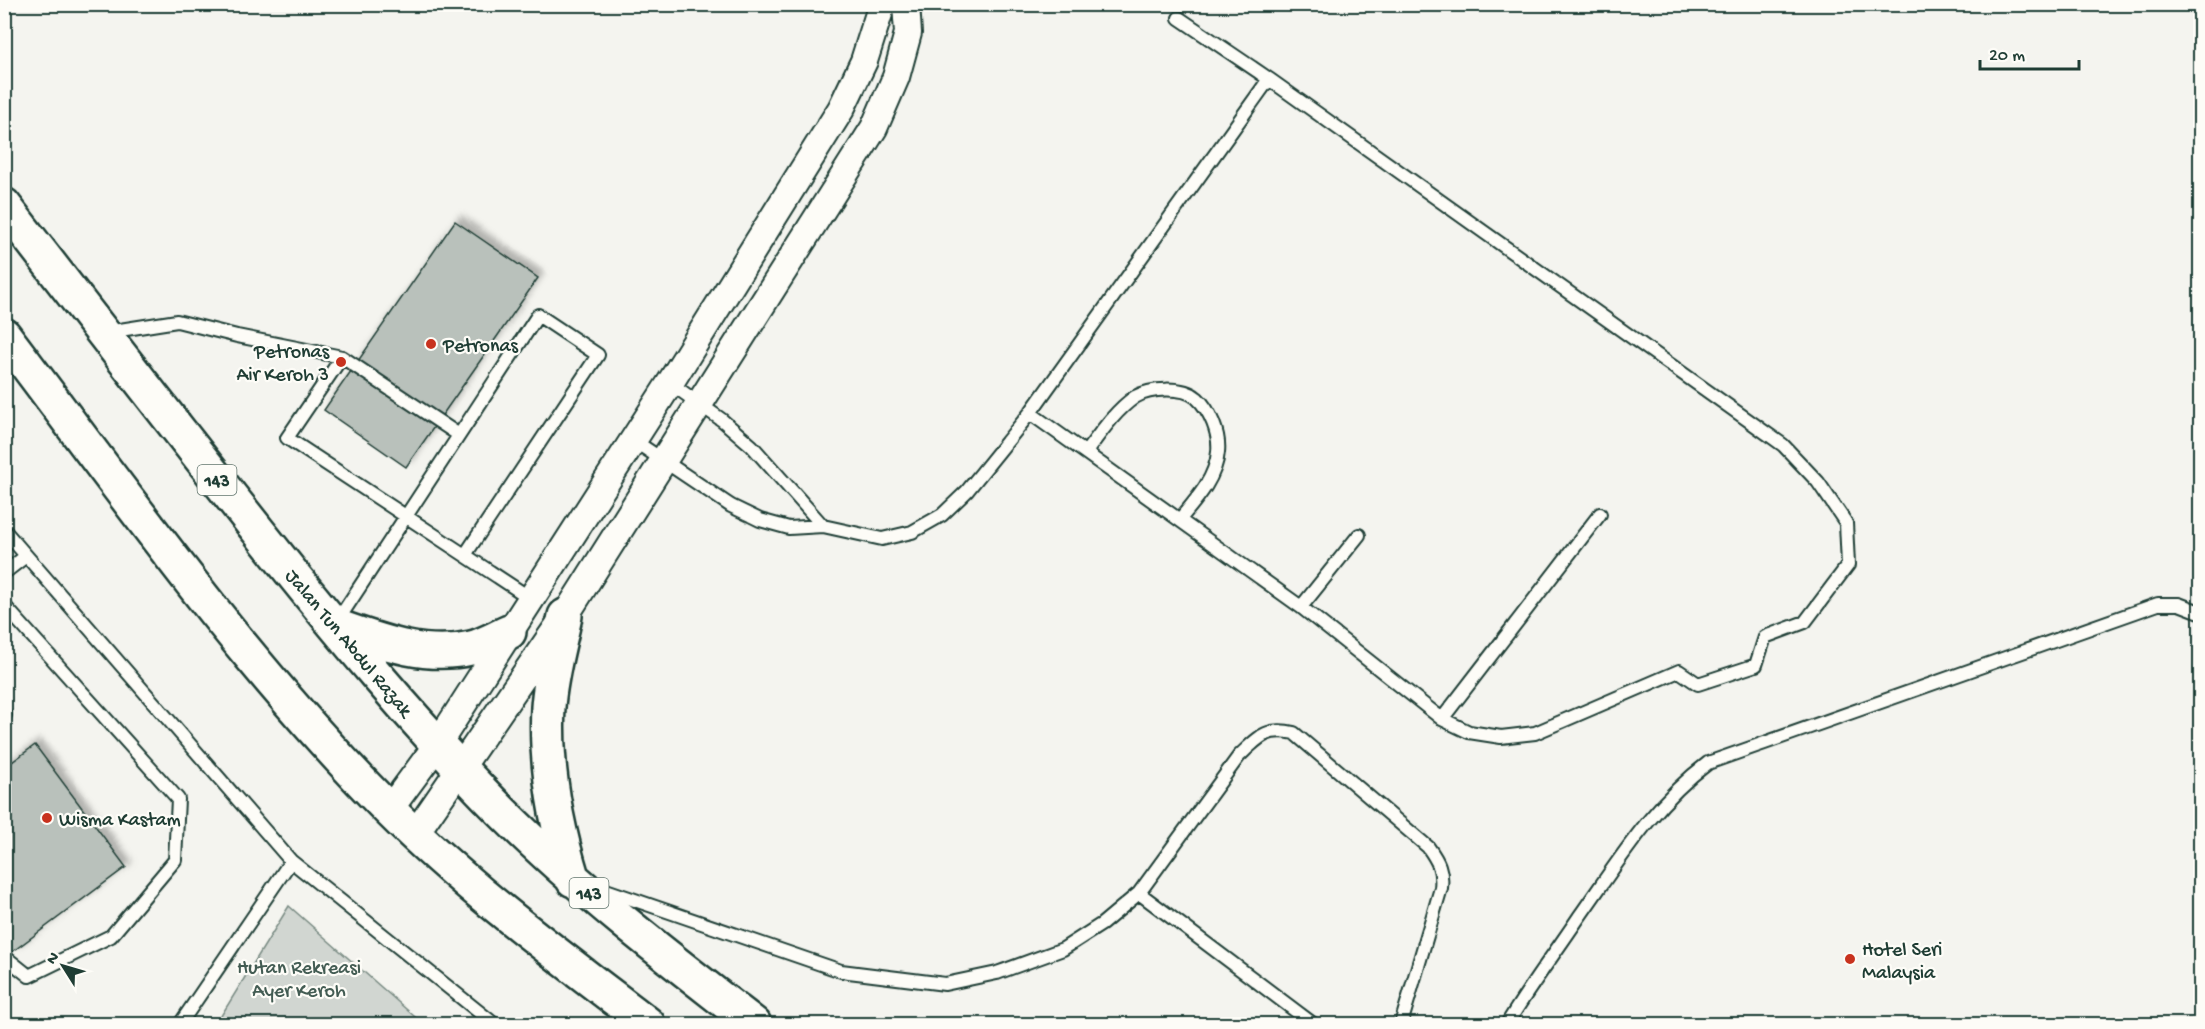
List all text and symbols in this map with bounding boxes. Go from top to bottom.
scale bar [1980,33,2079,71]
text: 20 m [1989,46,2025,67]
place label: Petronas [442,336,519,359]
marker: Petronas [424,337,438,351]
place label: Petronas Air Keroh 3 [236,342,330,388]
marker: Petronas Air Keroh 3 [334,355,348,369]
road number: 143 [198,465,236,495]
street label: Jalan Tun Abdul Razak [279,566,417,724]
place label: Wisma Kastam [59,810,181,833]
marker: Wisma Kastam [40,811,54,825]
road number: 143 [570,878,608,908]
north arrow [33,936,93,996]
place label: Hotel Seri Malaysia [1862,940,1942,986]
text: N [43,949,65,969]
marker: Hotel Seri Malaysia [1843,952,1857,966]
park label: Hutan Rekreasi Ayer Keroh [237,958,361,1004]

